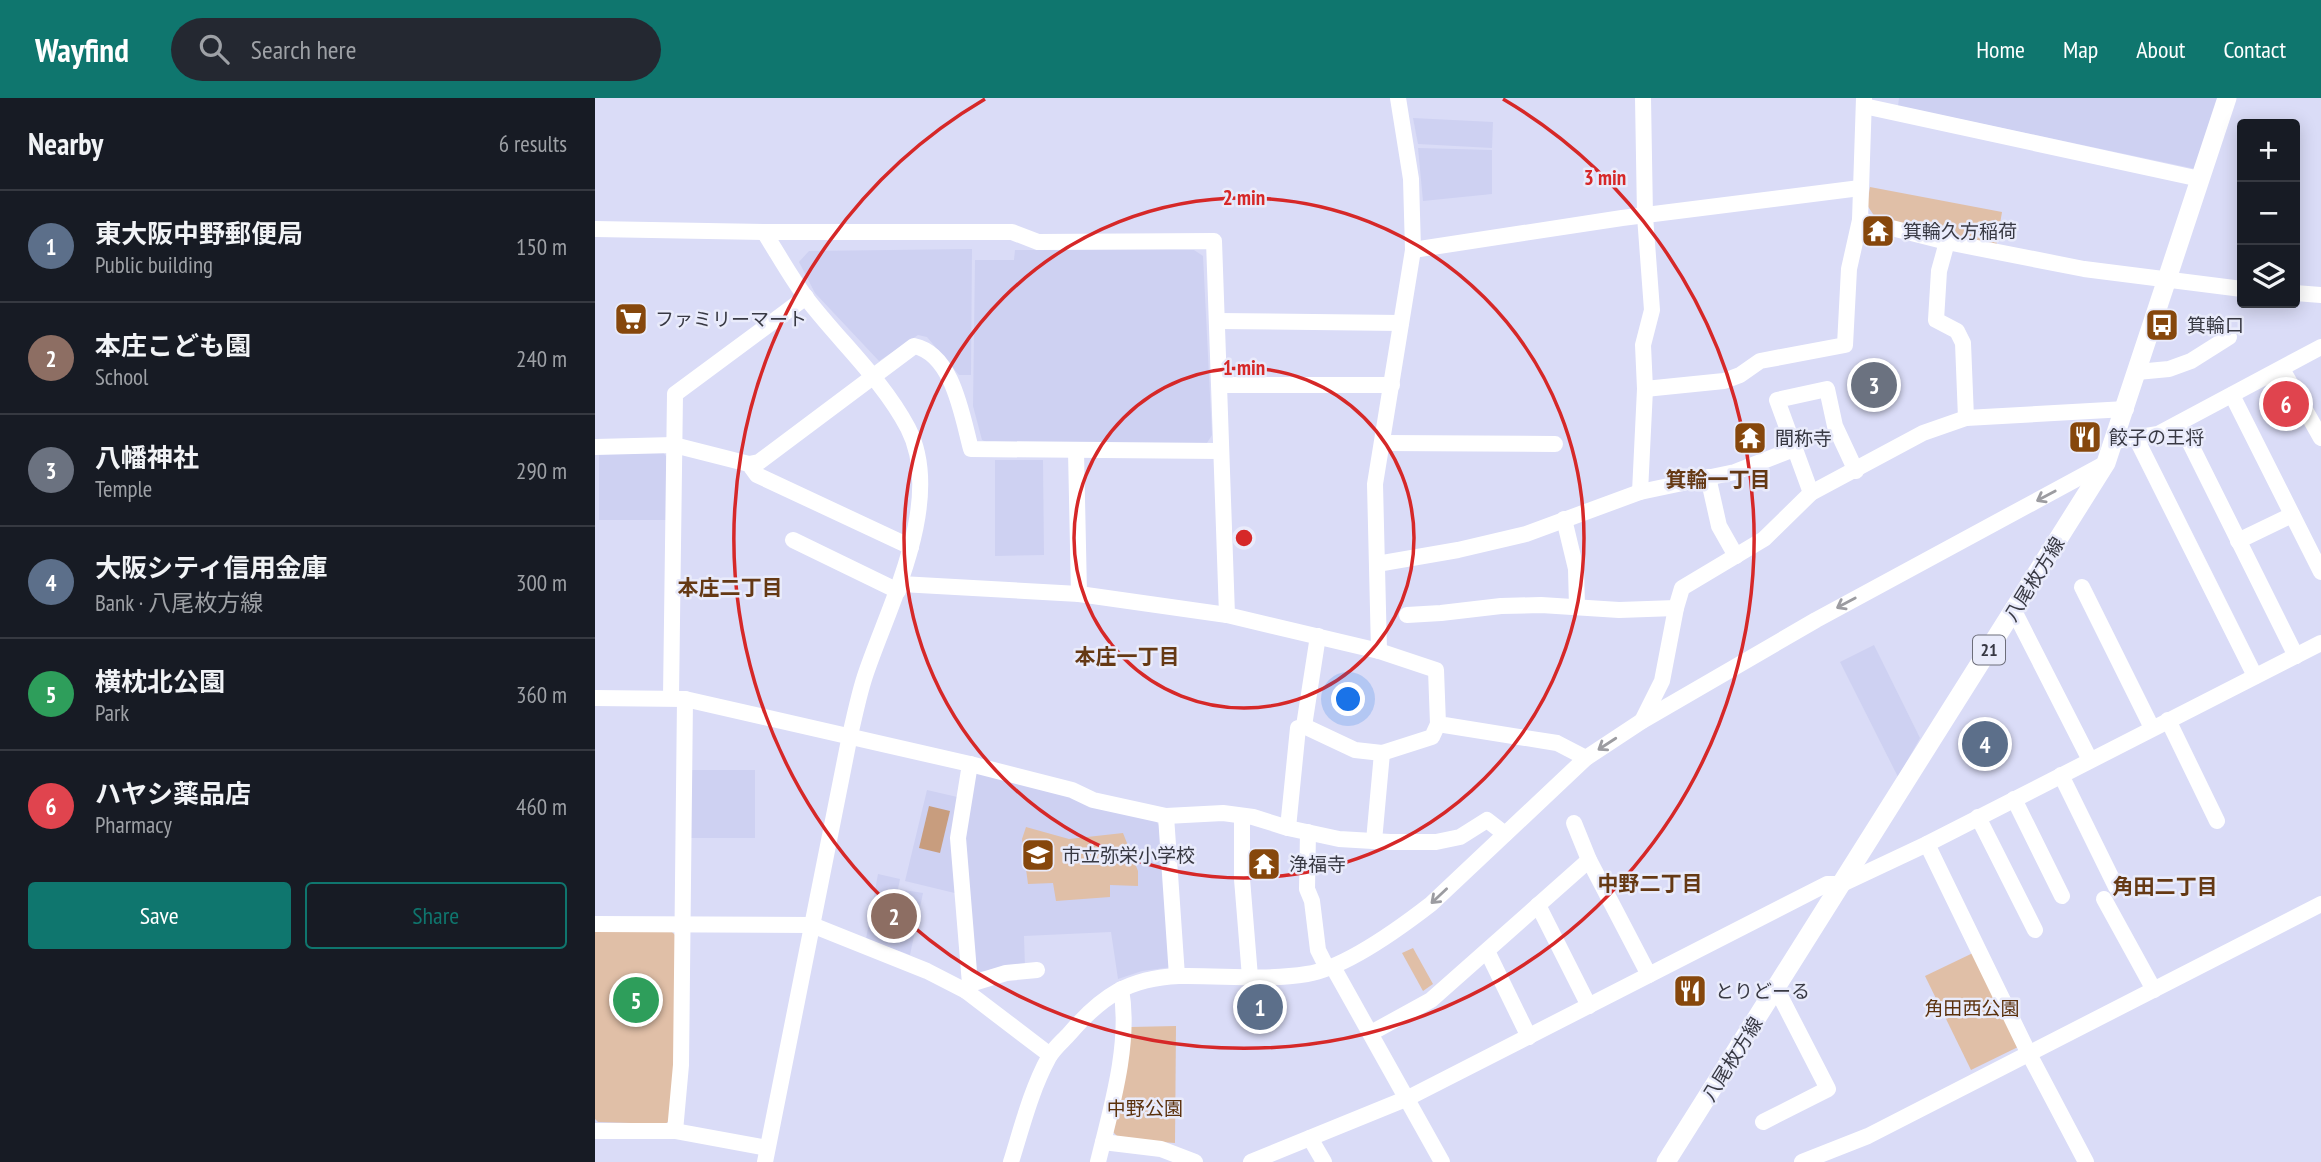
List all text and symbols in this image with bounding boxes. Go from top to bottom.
search box [171,18,661,81]
text: Wayfind [35,28,129,71]
icon: search [195,30,233,68]
text: Search here [251,33,356,66]
text: Home [1976,34,2025,65]
text: Map [2063,34,2098,65]
text: About [2136,34,2185,65]
text: Contact [2223,34,2286,65]
map controls [2237,119,2300,308]
button: + [2237,119,2300,182]
text: Nearby [28,124,103,163]
text: 6 results [499,129,567,158]
text: 3 min [1584,164,1626,191]
button: − [2237,182,2300,245]
text: 2 min [1223,184,1265,211]
temple icon: 箕輪久方稲荷 [1859,212,1897,250]
text: 東大阪中野郵便局 [95,217,303,250]
place label: 箕輪久方稲荷 [1903,219,2017,243]
text: 1 [46,232,57,261]
text: 150 m [516,232,567,261]
button: layers [2237,245,2300,308]
text: Public building [95,250,213,279]
supermarket icon: ファミリーマート [612,300,650,338]
bus stop icon: 箕輪口 [2143,306,2181,344]
place label: ファミリーマート [655,307,807,331]
place label: 箕輪口 [2187,313,2244,337]
text: 本庄こども園 [95,329,251,362]
text: 2 [46,344,57,373]
text: 240 m [516,344,567,373]
text: 1 min [1223,354,1265,381]
pin: 3 [1851,359,1897,411]
text: School [95,362,148,391]
pin: 6 [2263,378,2309,430]
restaurant icon: 餃子の王将 [2066,418,2104,456]
temple icon: 間称寺 [1731,419,1769,457]
place label: 餃子の王将 [2109,425,2204,449]
place label: 間称寺 [1775,426,1832,450]
text: 八幡神社 [95,441,199,474]
text: 3 [46,456,57,485]
text: 290 m [516,456,567,485]
district label: 箕輪一丁目 [1666,466,1771,493]
text: Temple [95,474,152,503]
one-way arrow [2037,490,2057,504]
centre of rings [1232,526,1256,550]
street label: 八尾枚方線 [1999,532,2069,626]
text: 大阪シティ信用金庫 [95,551,327,584]
text: 4 [46,568,57,597]
text: 300 m [516,568,567,597]
district label: 本庄二丁目 [678,574,783,601]
text: Bank · 八尾枚方線 [95,588,263,617]
one-way arrow [1836,596,1856,610]
road number: 21 [1973,636,2005,664]
district label: 本庄一丁目 [1075,643,1180,670]
text: 横枕北公園 [95,665,225,698]
text: 5 [46,680,57,709]
text: 360 m [516,680,567,709]
your location [1331,682,1365,716]
text: Park [95,698,129,727]
pin: 4 [1962,718,2008,770]
one-way arrow [1598,737,1618,751]
text: ハヤシ薬品店 [95,777,251,810]
text: 6 [46,792,57,821]
text: 460 m [516,792,567,821]
text: Pharmacy [95,810,172,839]
school or university icon: 市立弥栄小学校 [1019,836,1057,874]
place label: 市立弥栄小学校 [1062,843,1195,867]
temple icon: 浄福寺 [1245,845,1283,883]
place label: 浄福寺 [1289,852,1346,876]
district label: 中野二丁目 [1598,870,1703,897]
district label: 角田二丁目 [2113,873,2218,900]
button: Save [28,882,291,949]
button: Share [305,882,567,949]
one-way arrow [1431,888,1448,905]
pin: 2 [871,890,917,942]
restaurant icon: とりどーる [1671,972,1709,1010]
pin: 5 [613,974,659,1026]
place label: とりどーる [1715,979,1810,1003]
pin: 1 [1237,981,1283,1033]
park label: 角田西公園 [1924,996,2020,1020]
street label: 八尾枚方線 [1697,1012,1767,1106]
park label: 中野公園 [1107,1096,1183,1120]

